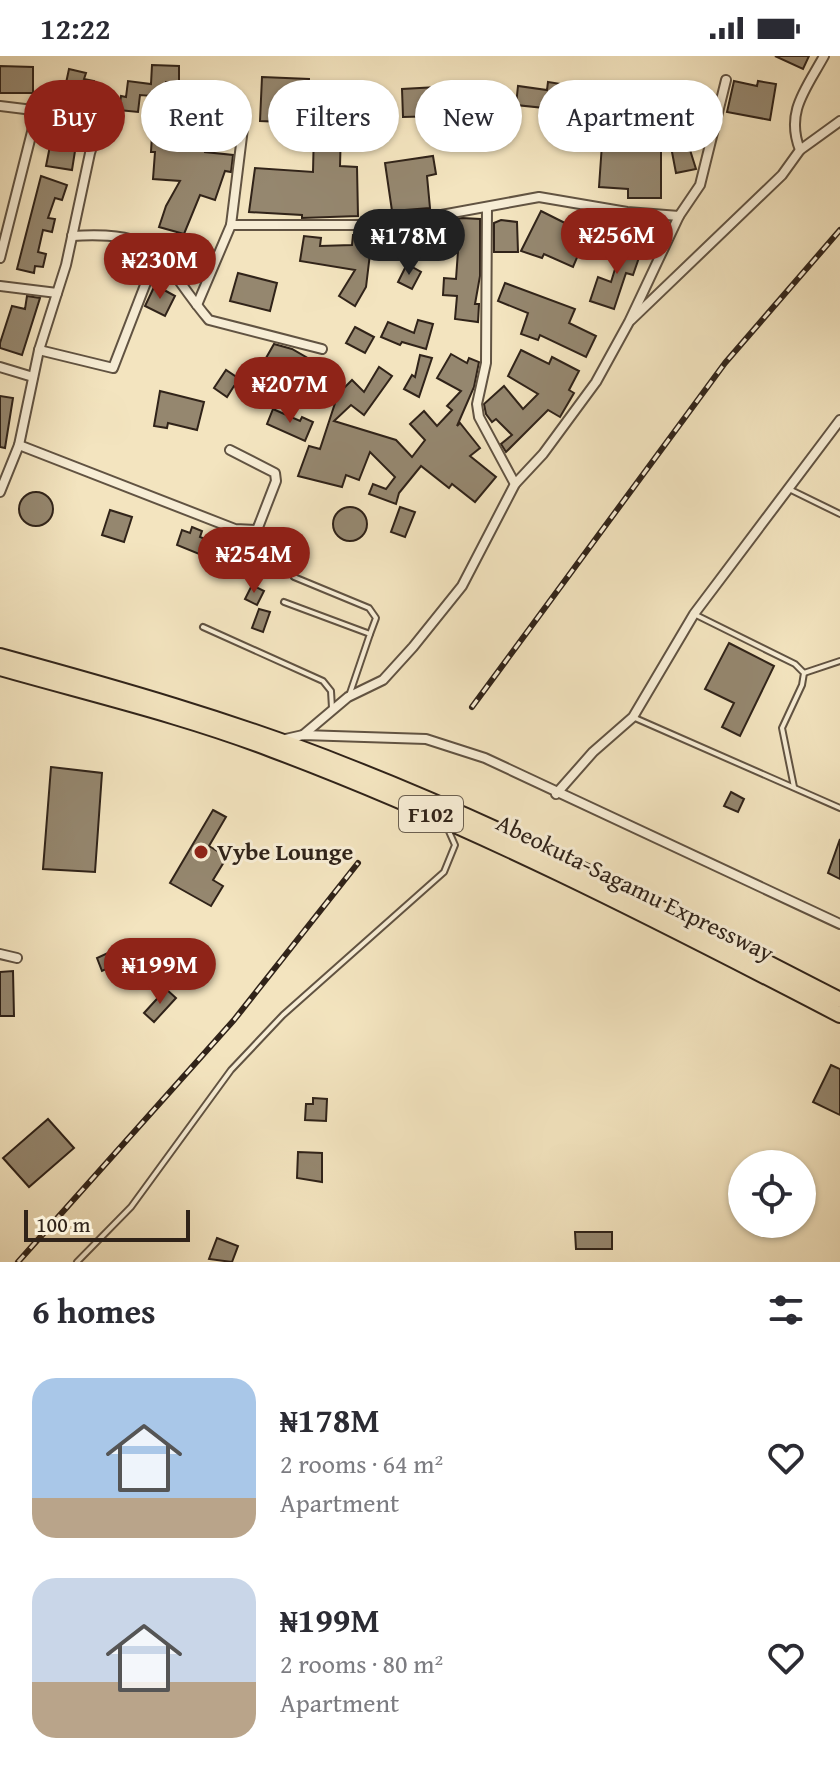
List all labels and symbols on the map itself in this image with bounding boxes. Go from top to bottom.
pin: ₦256M [561,208,673,276]
pin: ₦178M [353,209,465,277]
pin: ₦230M [104,233,216,301]
pin: ₦207M [234,357,346,425]
pin: ₦254M [198,527,310,595]
road number: F102 [399,796,463,832]
street label: Abeokuta-Sagamu Expressway [490,805,780,970]
place label: Vybe Lounge [217,834,353,869]
marker: Vybe Lounge [192,843,210,861]
pin: ₦199M [104,938,216,1006]
scale bar [24,1206,190,1242]

